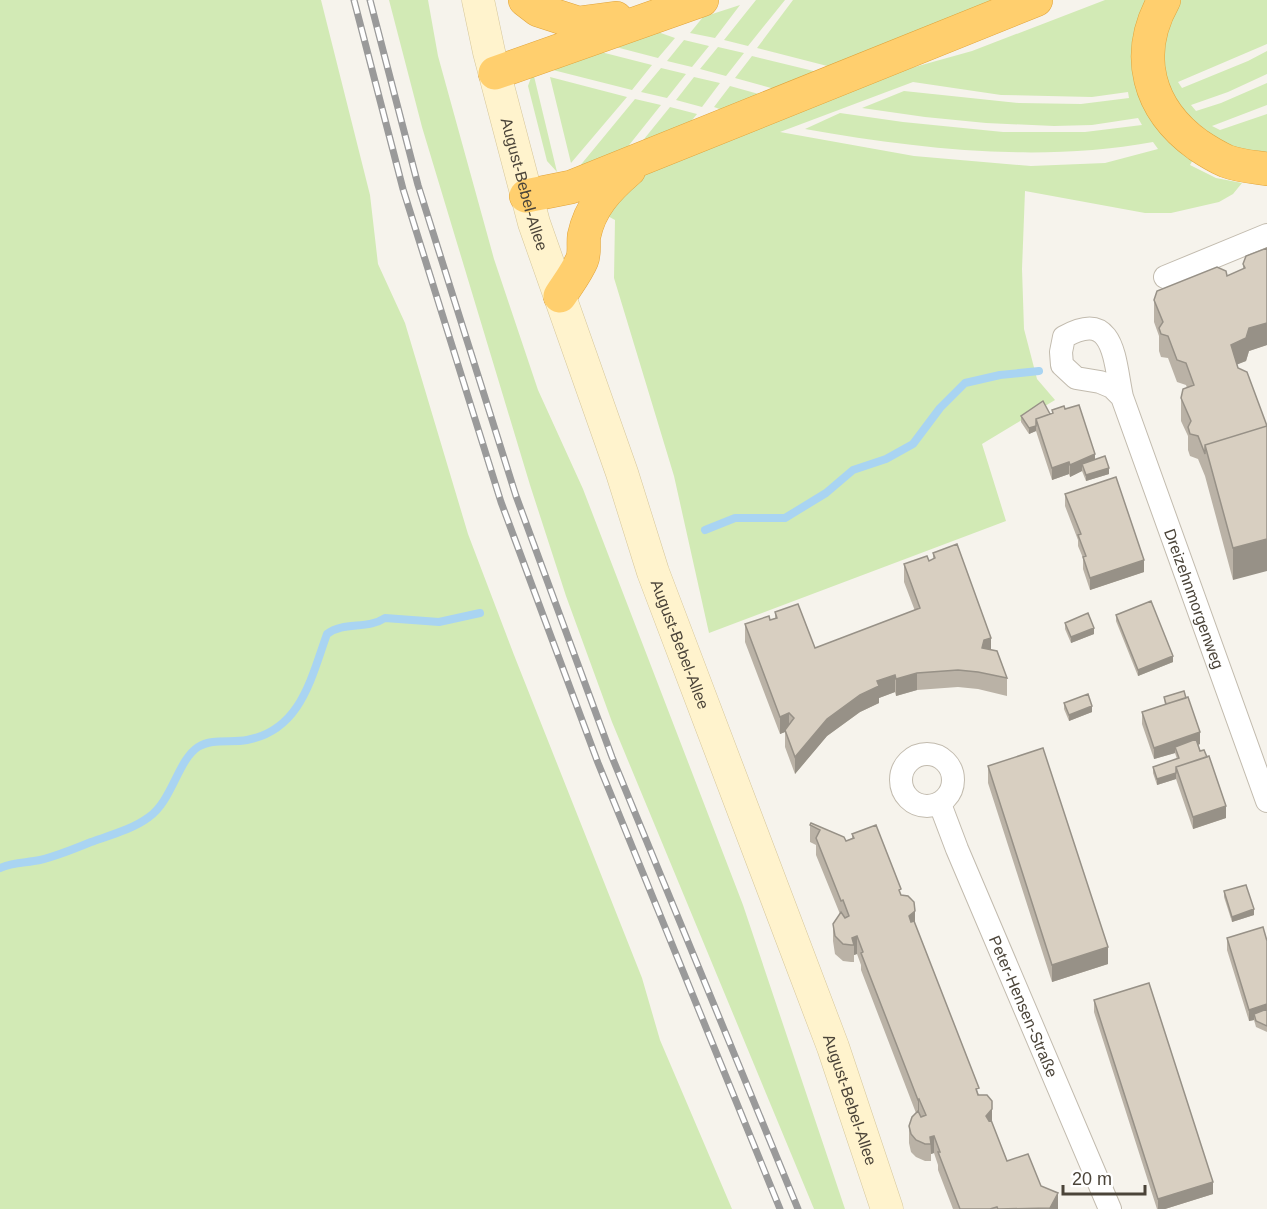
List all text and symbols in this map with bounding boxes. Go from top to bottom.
street label: August-Bebel-Allee [498,116,551,253]
street label: Dreizehnmorgenweg [1161,526,1227,671]
street label: August-Bebel-Allee [648,577,712,712]
street label: Peter-Hensen-Straße [986,933,1061,1080]
street label: August-Bebel-Allee [820,1032,880,1167]
scale bar [1063,1158,1146,1196]
text: 20 m [1072,1169,1112,1189]

